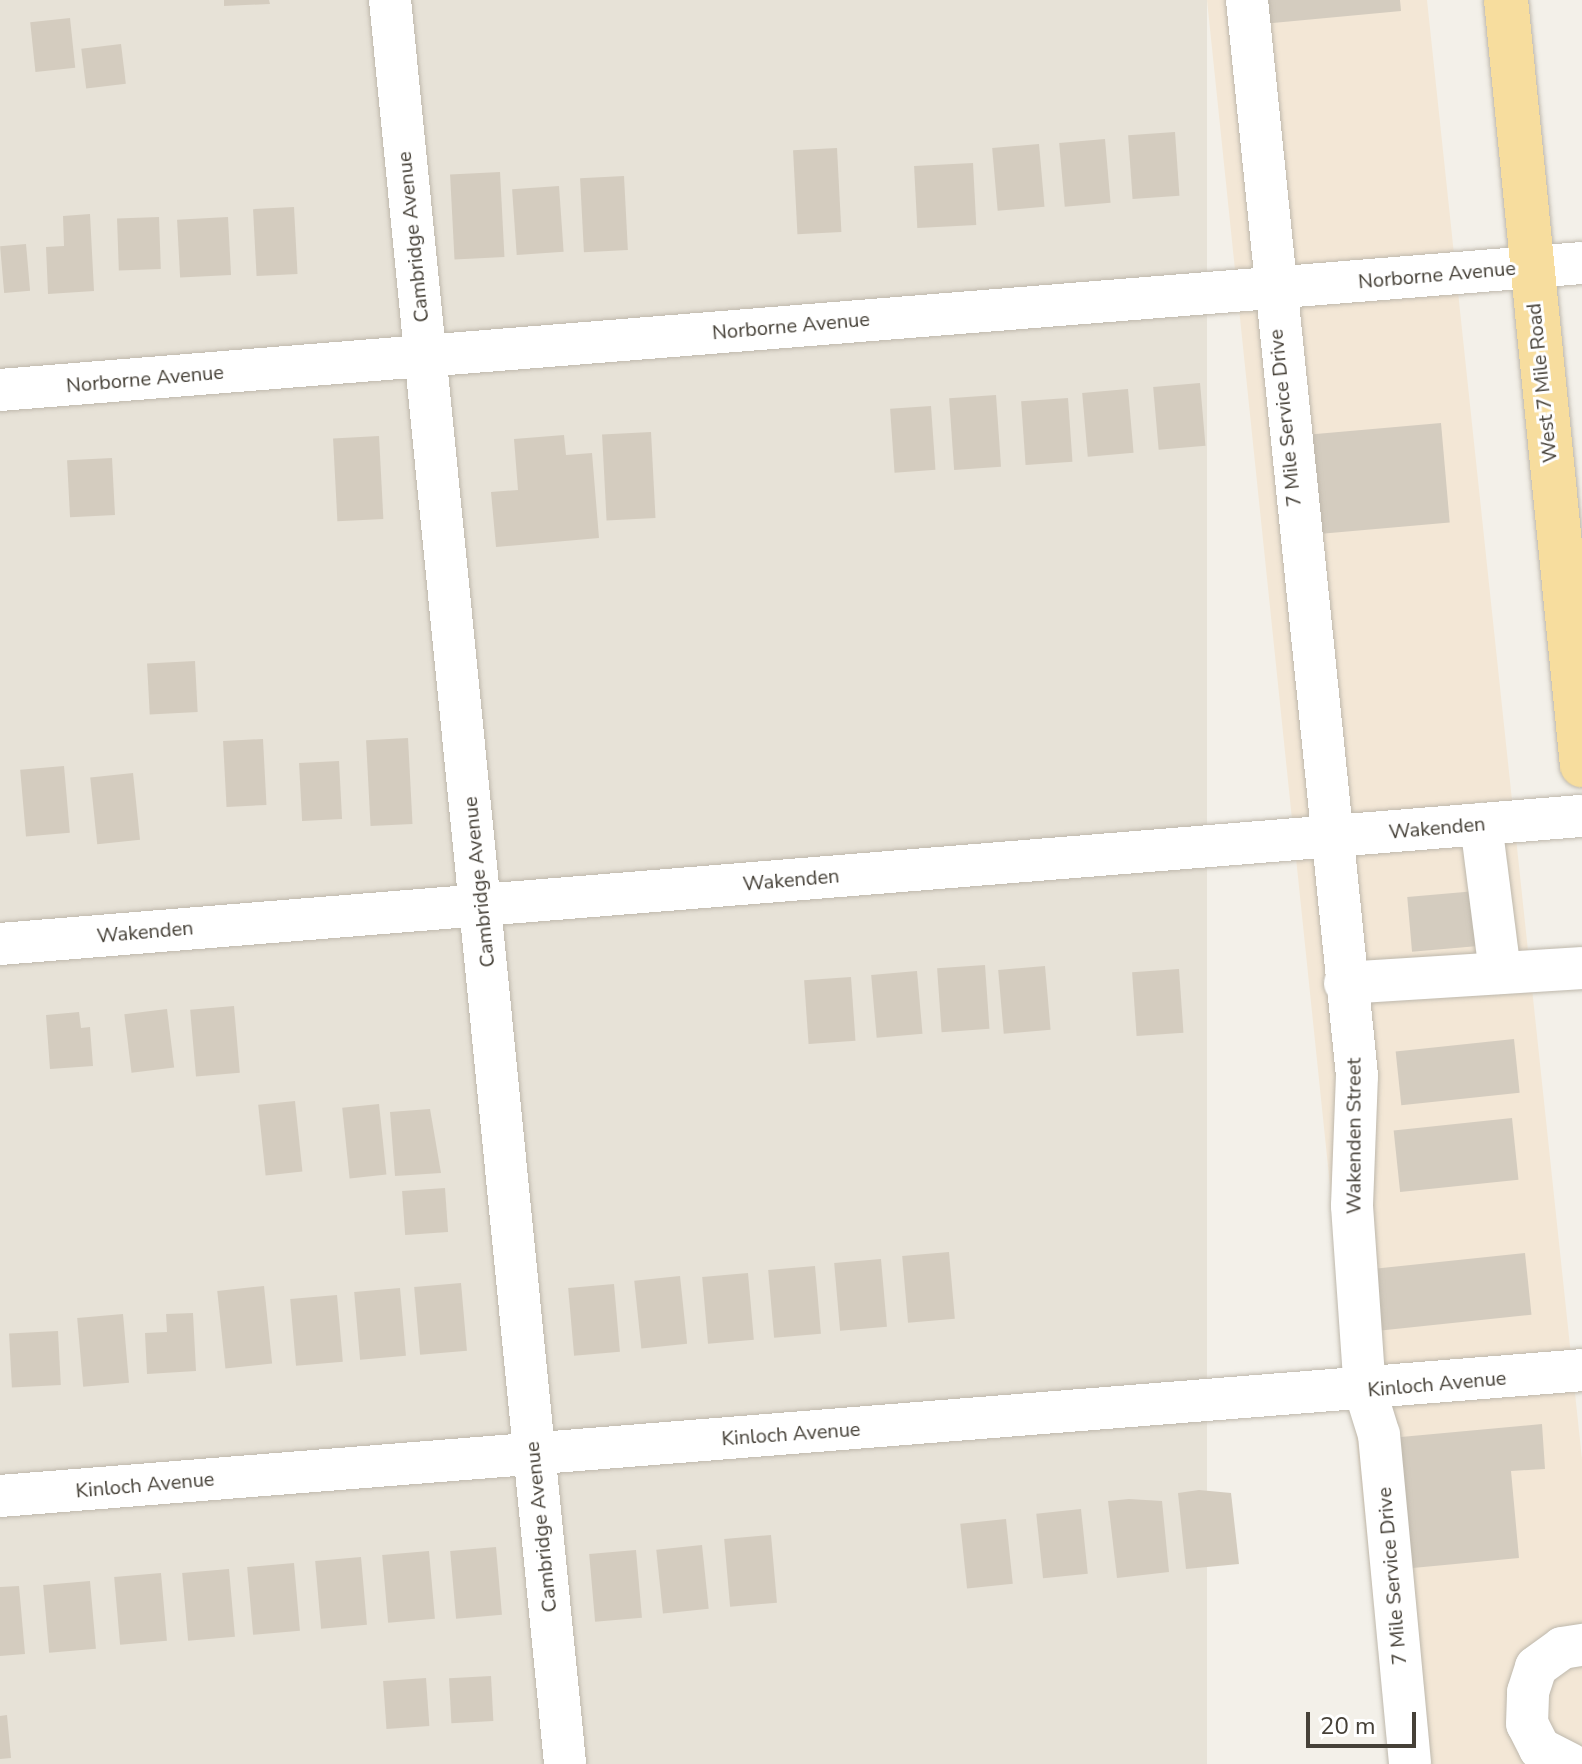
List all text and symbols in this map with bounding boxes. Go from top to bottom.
street label: Cambridge Avenue [392,150,434,324]
street label: Norborne Avenue [1357,256,1517,294]
street label: West 7 Mile Road [1522,302,1562,464]
street label: Norborne Avenue [711,307,871,345]
street label: 7 Mile Service Drive [1264,328,1306,508]
street label: Norborne Avenue [65,360,225,398]
street label: Cambridge Avenue [458,795,500,969]
street label: Wakenden [1388,812,1486,844]
street label: Wakenden [742,864,840,896]
street label: Wakenden [96,916,194,948]
street label: Wakenden Street [1342,1058,1366,1214]
street label: Kinloch Avenue [1367,1366,1507,1402]
street label: Kinloch Avenue [721,1417,861,1451]
street label: Cambridge Avenue [520,1440,562,1614]
street label: Kinloch Avenue [75,1467,215,1503]
street label: 7 Mile Service Drive [1372,1486,1412,1666]
scale bar [1310,1696,1420,1746]
text: 20 m [1320,1710,1376,1742]

